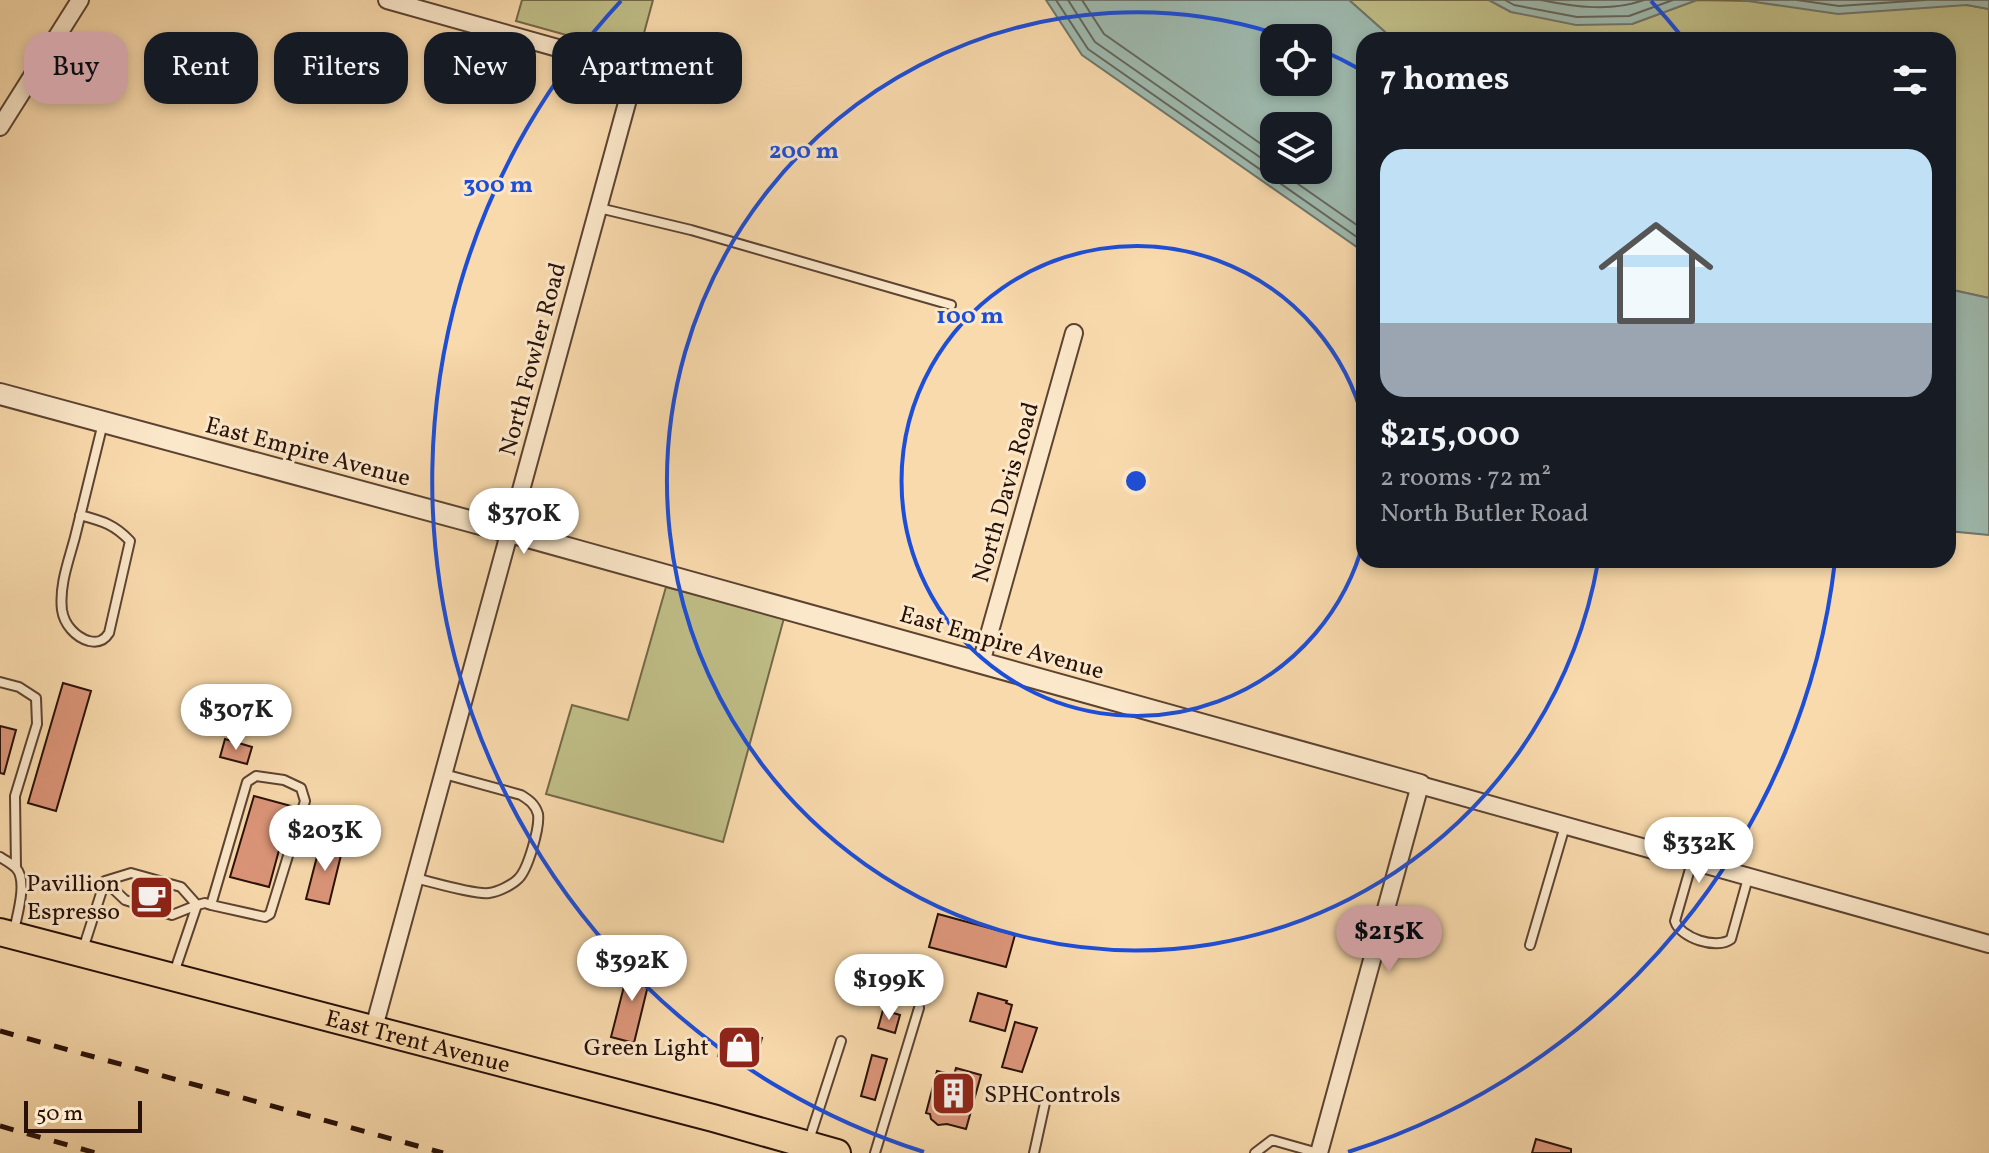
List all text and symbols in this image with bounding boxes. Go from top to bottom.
map controls [1260,24,1332,184]
button: locate [1260,24,1332,96]
chip: Buy [24,32,128,104]
chip: Rent [144,32,258,104]
chip: Filters [274,32,408,104]
chip: New [424,32,536,104]
chip: Apartment [552,32,742,104]
text: 7 homes [1380,57,1509,104]
icon: filters [1888,58,1932,102]
button: layers [1260,112,1332,184]
text: 200 m [769,135,839,169]
text: 300 m [463,169,533,203]
icon: home [1584,201,1728,345]
street label: North Fowler Road [492,259,576,460]
text: 100 m [936,300,1004,334]
street label: North Davis Road [965,398,1049,587]
street label: East Empire Avenue [201,409,414,497]
text: $215,000 [1380,413,1520,460]
text: 2 rooms · 72 m² [1380,460,1551,496]
centre of rings [1122,467,1150,495]
pin: $370K [468,488,580,556]
text: $370K [487,496,561,532]
text: North Butler Road [1380,496,1589,532]
street label: East Empire Avenue [895,598,1108,689]
pin: $307K [180,684,292,752]
text: $307K [199,692,273,728]
pin: $203K [269,805,381,873]
text: $203K [287,813,363,849]
pin: $332K [1643,817,1755,885]
text: $332K [1662,825,1736,861]
place label: Pavillion Espresso [26,868,120,930]
cafe icon: Pavillion Espresso [127,873,175,921]
pin: $215K [1333,906,1445,974]
text: $215K [1354,914,1424,950]
pin: $392K [576,935,688,1003]
text: $392K [595,943,669,979]
pin: $199K [833,954,945,1022]
text: $199K [853,962,925,998]
street label: East Trent Avenue [321,1003,514,1083]
shop icon: Green Light [716,1023,764,1071]
place label: Green Light [584,1032,709,1066]
building icon: SPHControls [929,1070,977,1118]
place label: SPHControls [984,1079,1121,1113]
scale bar [24,1097,142,1133]
text: 50 m [36,1099,83,1130]

